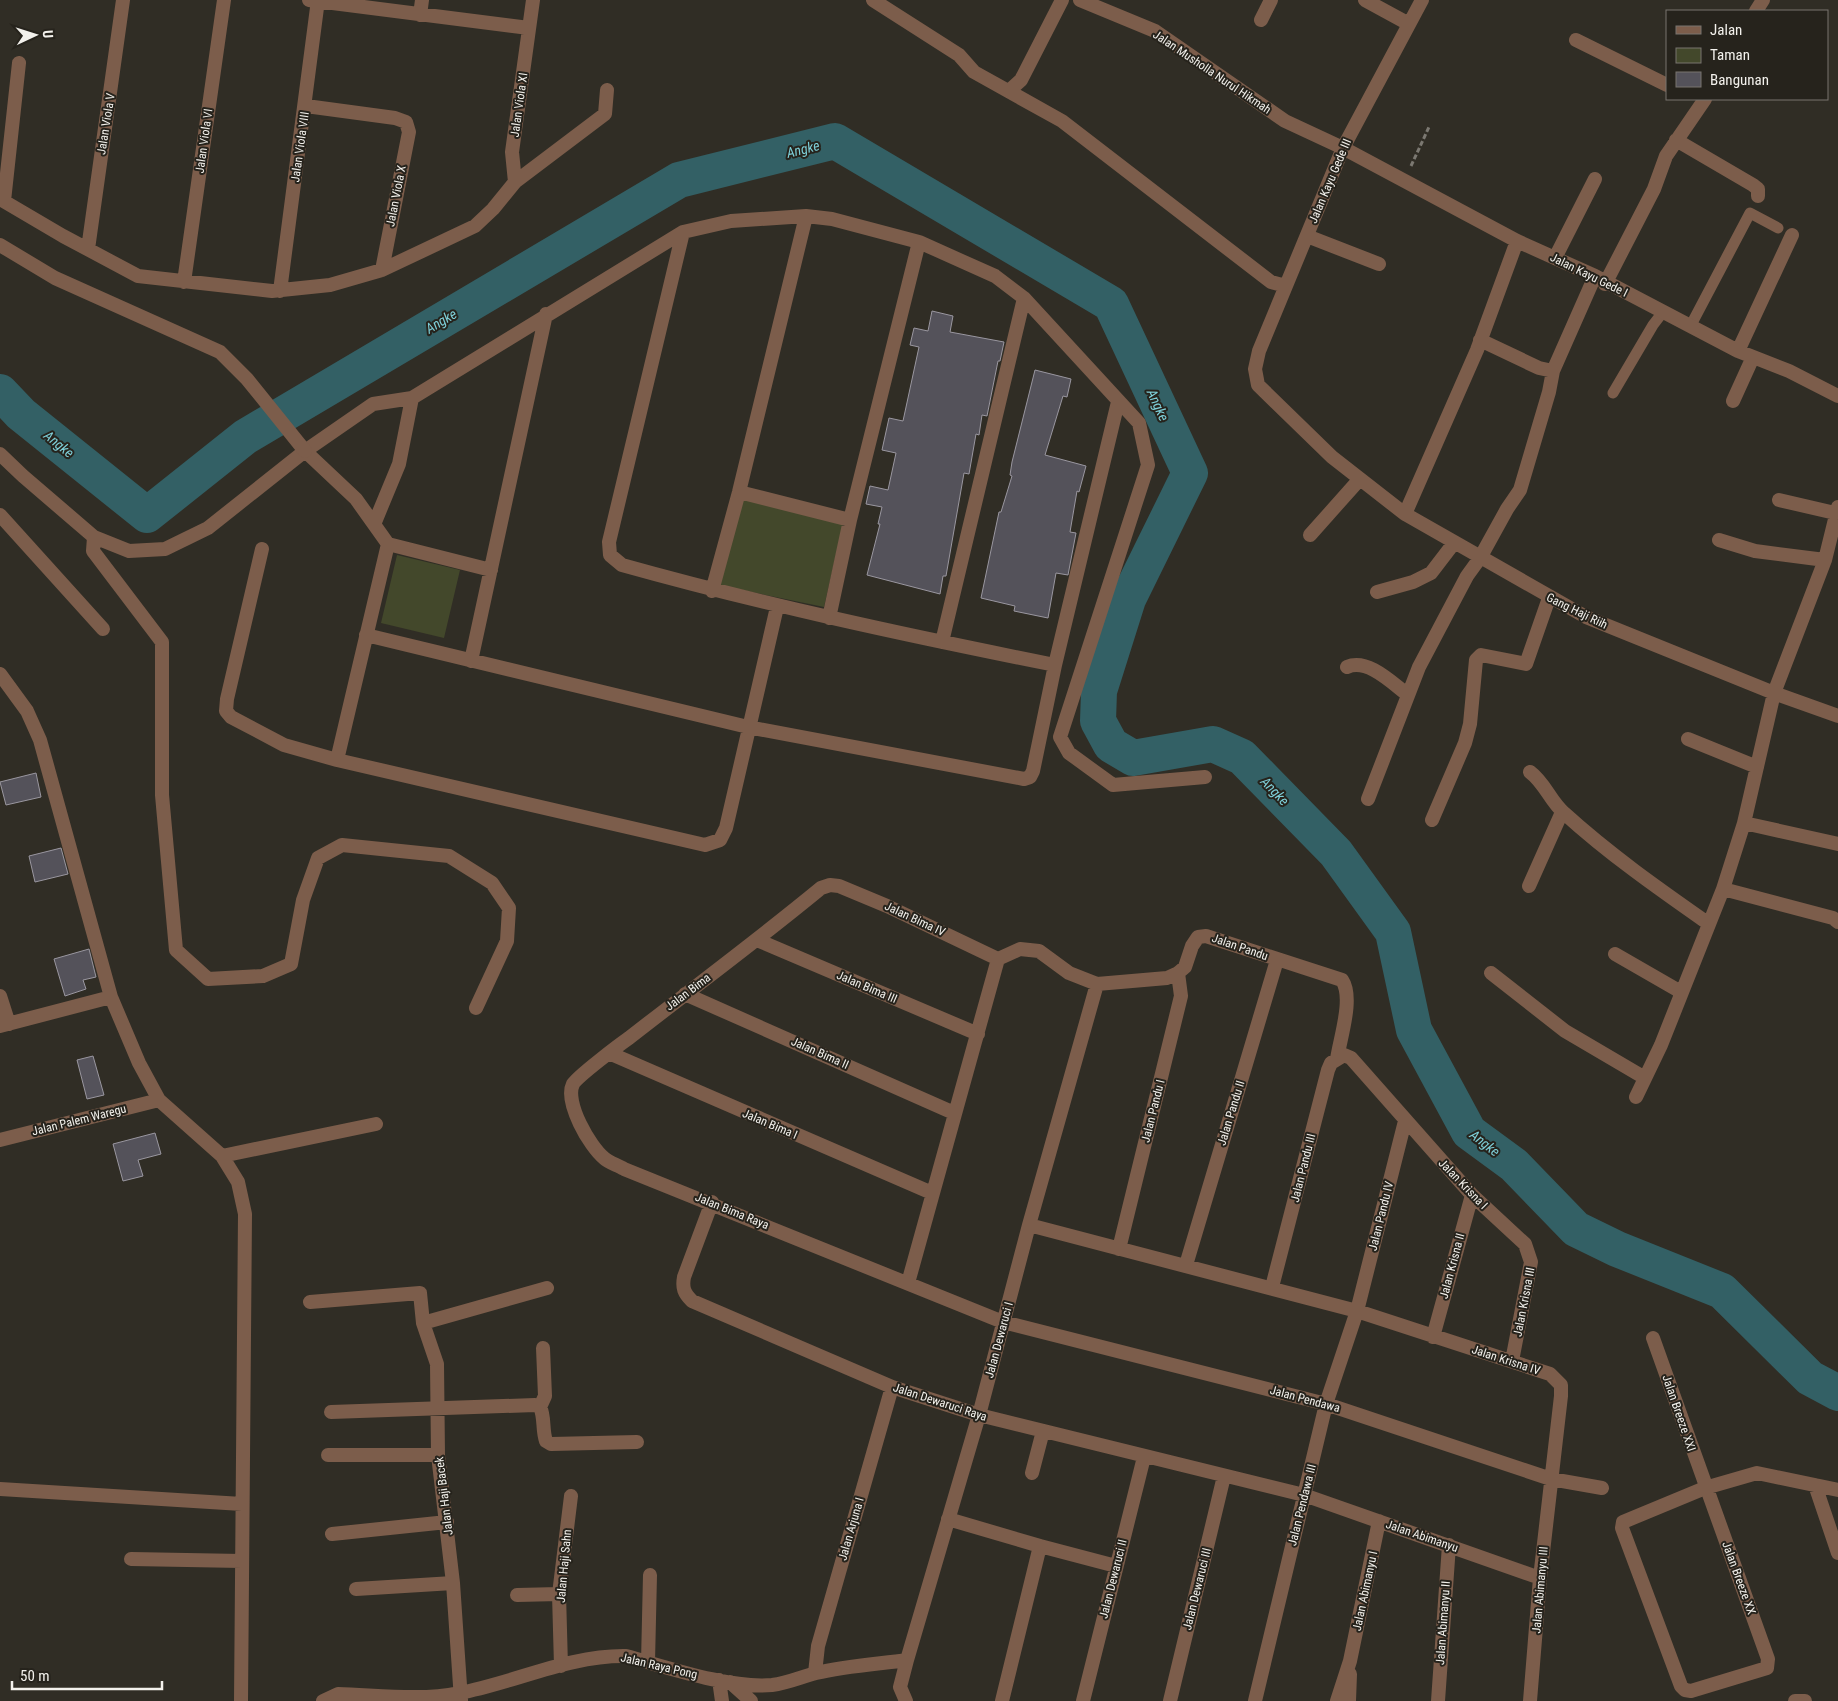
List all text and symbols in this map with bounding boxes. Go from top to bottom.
north arrow [10,10,60,60]
legend [1666,10,1828,100]
text: Jalan [1710,21,1742,39]
street label: Jalan Musholla Nurul Hikmah [1150,27,1274,117]
text: U [40,30,56,39]
text: Taman [1710,46,1750,64]
text: Bangunan [1710,71,1769,89]
street label: Jalan Viola XI [508,72,530,138]
street label: Jalan Viola V [94,92,118,156]
street label: Jalan Viola VI [193,108,215,174]
street label: Jalan Viola VIII [288,111,312,183]
water label: Angke [784,137,821,161]
street label: Jalan Kayu Gede III [1306,137,1354,225]
street label: Jalan Viola X [383,164,409,228]
street label: Jalan Kayu Gede I [1548,250,1630,300]
water label: Angke [422,306,459,337]
water label: Angke [1143,386,1172,424]
water label: Angke [40,427,77,461]
street label: Gang Haji Riih [1544,590,1610,632]
water label: Angke [1257,773,1292,809]
street label: Jalan Bima IV [883,899,948,939]
street label: Jalan Pandu [1210,931,1270,963]
street label: Jalan Bima III [835,968,899,1006]
street label: Jalan Bima [663,970,713,1013]
street label: Jalan Bima II [789,1034,851,1072]
street label: Jalan Pandu I [1138,1078,1168,1144]
street label: Jalan Pandu II [1214,1079,1248,1147]
street label: Jalan Palem Waregu [30,1101,128,1138]
street label: Jalan Bima I [740,1106,800,1142]
water label: Angke [1466,1126,1503,1160]
street label: Jalan Pandu III [1288,1132,1318,1204]
street label: Jalan Krisna I [1436,1156,1490,1212]
street label: Jalan Pandu IV [1366,1180,1396,1252]
street label: Jalan Bima Raya [693,1190,771,1232]
street label: Jalan Krisna II [1437,1232,1467,1300]
street label: Jalan Krisna III [1510,1266,1538,1338]
street label: Jalan Dewaruci I [982,1300,1016,1380]
street label: Jalan Krisna IV [1470,1342,1542,1378]
street label: Jalan Breeze XXI [1659,1373,1699,1453]
street label: Jalan Dewaruci Raya [891,1380,989,1424]
street label: Jalan Pendawa [1268,1383,1342,1415]
street label: Jalan Haji Bacek [432,1455,456,1536]
street label: Jalan Pendawa III [1285,1463,1319,1547]
street label: Jalan Arjuna I [835,1496,867,1562]
street label: Jalan Abimanyu [1384,1517,1460,1555]
street label: Jalan Haji Sahn [554,1529,574,1603]
street label: Jalan Dewaruci II [1096,1538,1130,1620]
street label: Jalan Breeze XX [1719,1540,1759,1617]
street label: Jalan Dewaruci III [1180,1546,1214,1632]
street label: Jalan Abimanyu III [1529,1546,1551,1634]
street label: Jalan Abimanyu I [1350,1550,1380,1632]
street label: Jalan Abimanyu II [1433,1580,1453,1666]
street label: Jalan Raya Pong [619,1650,699,1682]
scale bar [12,1658,162,1690]
text: 50 m [20,1667,50,1685]

